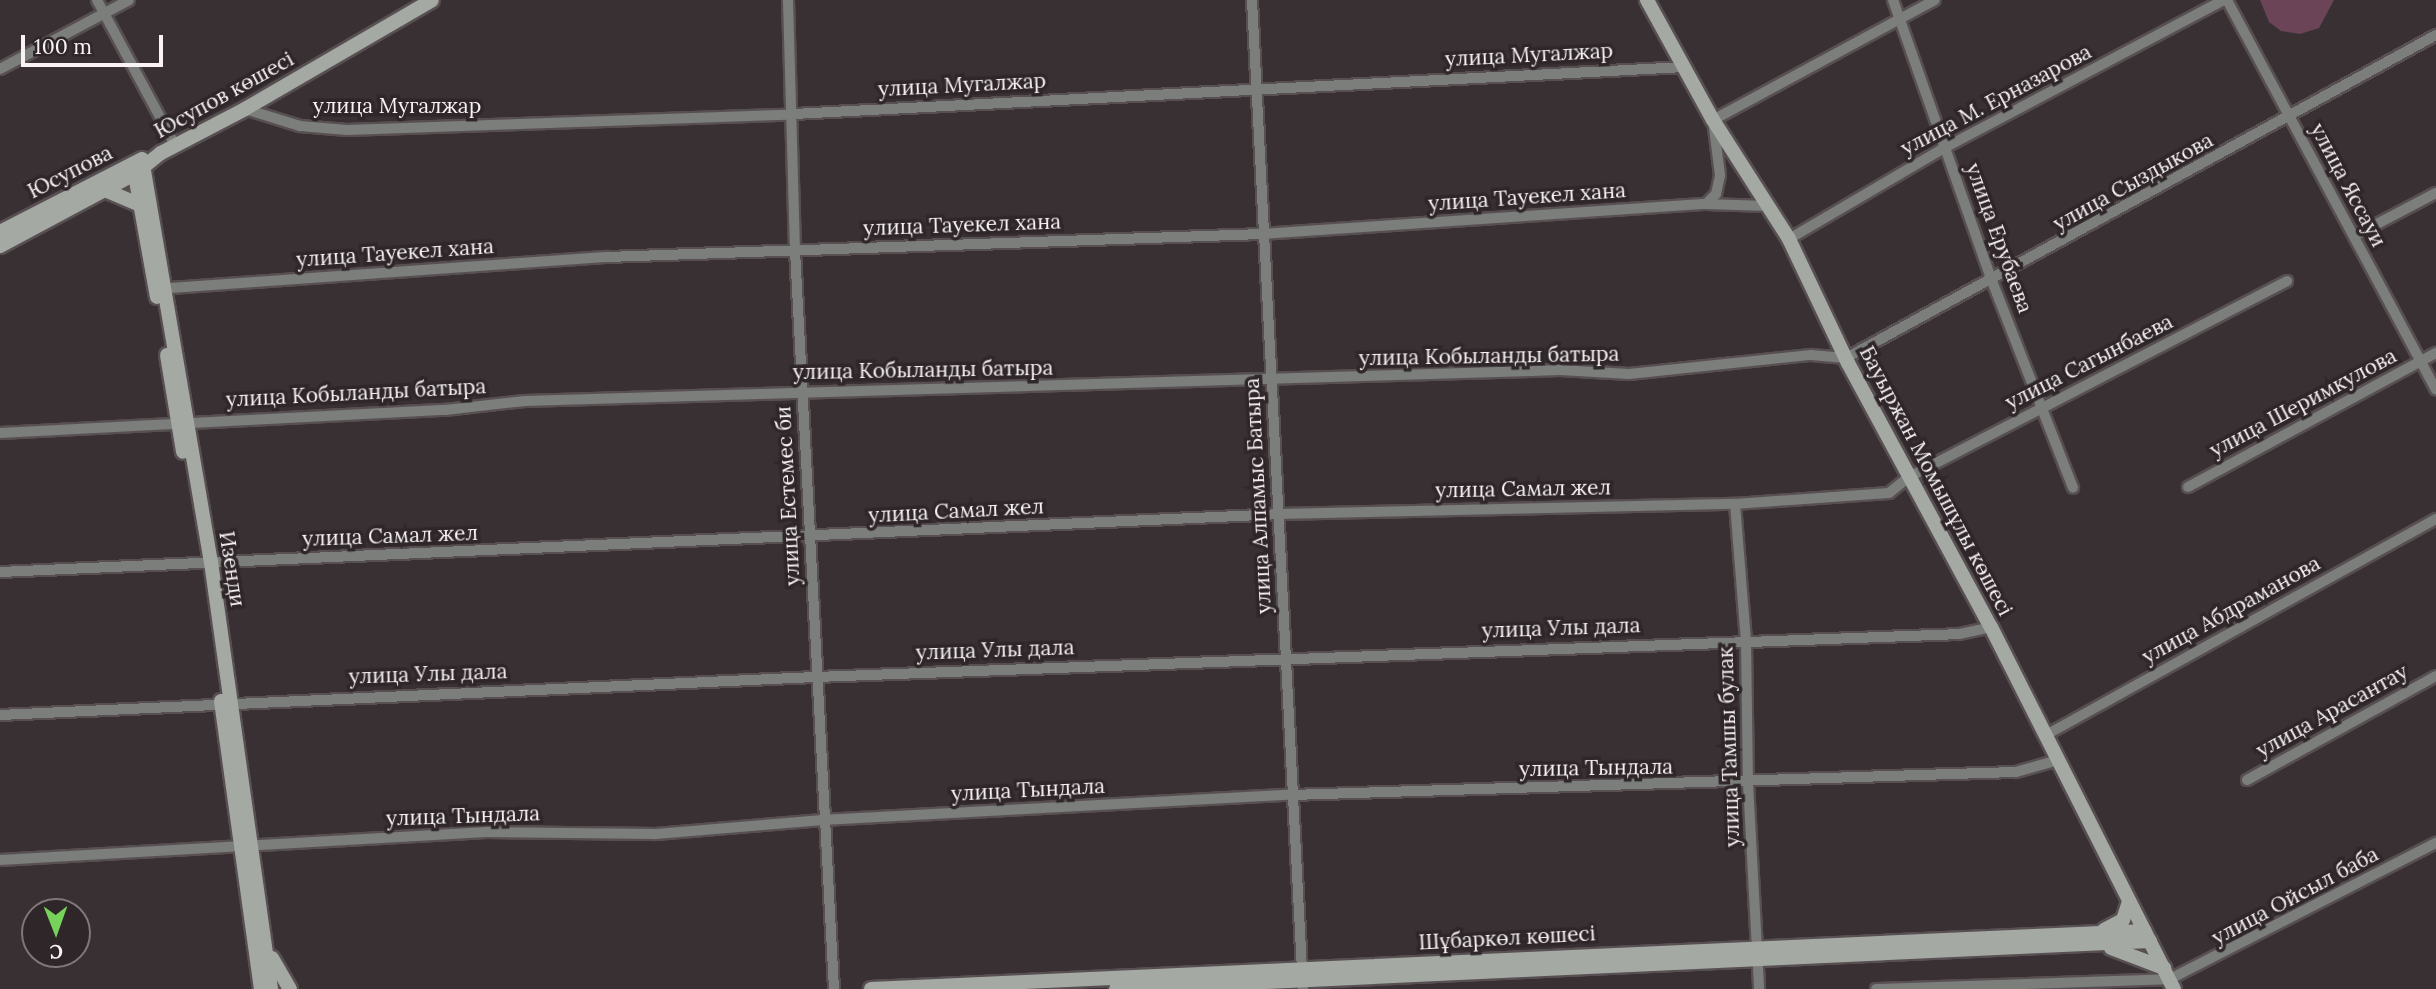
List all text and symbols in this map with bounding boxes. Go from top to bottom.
scale bar [24,21,166,65]
text: 100 m [34,33,92,60]
street label: улица Мугалжар [1444,38,1614,72]
street label: улица М. Ерназарова [1896,39,2096,161]
street label: Юсупов көшесі [150,46,298,144]
street label: улица Мугалжар [877,68,1047,102]
street label: улица Мугалжар [313,93,481,119]
street label: улица Яссауи [2305,119,2391,251]
street label: улица Сыздыкова [2049,128,2217,236]
street label: Юсупова [23,140,117,204]
street label: улица Ерубаева [1960,160,2038,316]
street label: улица Тауекел хана [1427,178,1627,216]
street label: улица Тауекел хана [863,209,1061,241]
street label: улица Тауекел хана [295,234,495,272]
street label: улица Сагынбаева [2001,309,2177,415]
street label: улица Кобыланды батыра [1358,341,1620,371]
street label: Бауыржан Момышұлы көшесі [1854,342,2018,620]
street label: улица Шеримкулова [2205,343,2401,463]
street label: улица Кобыланды батыра [792,355,1054,385]
street label: улица Кобыланды батыра [225,374,487,412]
street label: улица Алпамыс Батыра [1239,377,1277,615]
street label: улица Естемес би [771,405,805,587]
street label: улица Самал жел [1435,475,1611,503]
street label: улица Самал жел [868,494,1044,528]
street label: улица Самал жел [302,520,478,552]
street label: Изенди [214,529,250,609]
street label: улица Абдраманова [2138,551,2324,669]
street label: улица Улы дала [1481,613,1641,643]
street label: улица Улы дала [915,635,1075,665]
street label: улица Тамшы булак [1713,646,1745,848]
street label: улица Улы дала [348,659,508,689]
street label: улица Арасантау [2252,659,2412,763]
street label: улица Тындала [1519,754,1673,782]
street label: улица Тындала [950,773,1106,807]
street label: улица Тындала [386,801,540,831]
street label: улица Ойсыл баба [2207,841,2383,951]
north arrow [21,898,91,968]
street label: Шұбаркөл көшесі [1418,921,1596,955]
text: С [50,940,63,964]

